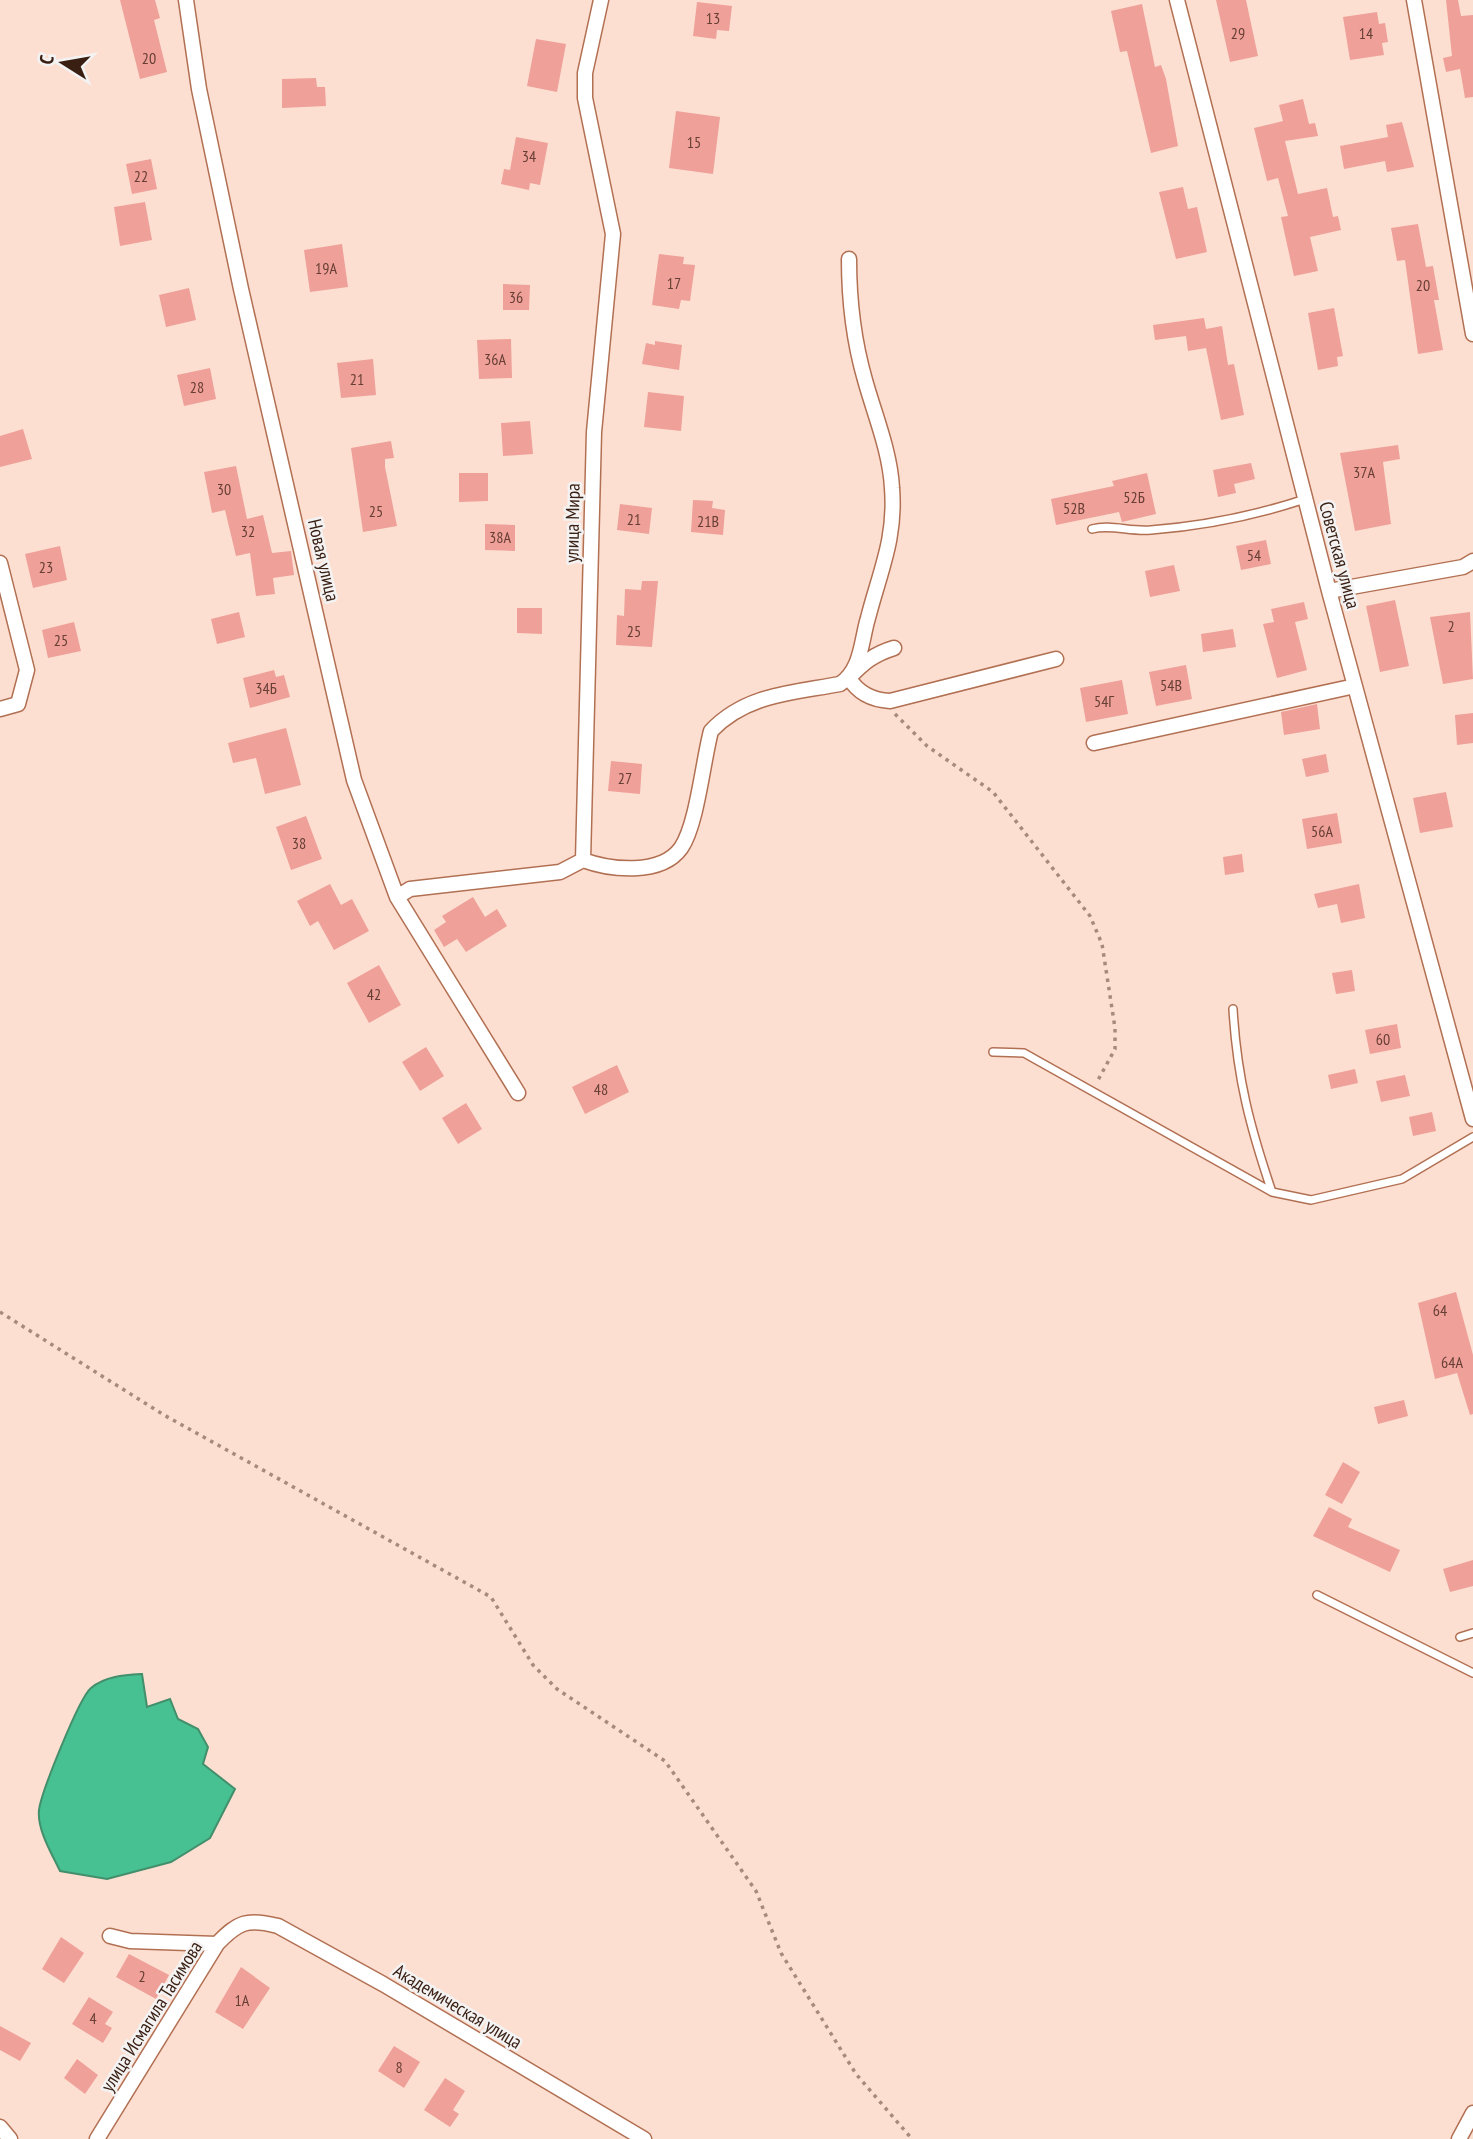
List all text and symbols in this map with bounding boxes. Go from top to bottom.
house number: 13 [706,8,720,28]
house number: 29 [1231,23,1245,43]
house number: 14 [1359,23,1373,43]
north arrow [28,28,98,98]
house number: 20 [142,48,156,68]
text: С [34,53,59,66]
house number: 15 [687,132,701,152]
house number: 34 [522,146,536,166]
house number: 22 [134,166,148,186]
house number: 19А [315,258,337,278]
house number: 17 [667,273,681,293]
house number: 20 [1416,275,1430,295]
house number: 36 [509,287,523,307]
house number: 36А [484,349,506,369]
house number: 21 [350,369,364,389]
house number: 28 [190,377,204,397]
house number: 37А [1353,462,1375,482]
house number: 30 [217,479,231,499]
street label: улица Мира [559,483,585,563]
house number: 52Б [1123,487,1145,507]
house number: 52В [1063,498,1085,518]
street label: Советская улица [1314,499,1366,611]
house number: 25 [369,501,383,521]
house number: 21 [627,509,641,529]
house number: 21В [697,511,719,531]
street label: Новая улица [303,516,345,604]
house number: 32 [241,521,255,541]
house number: 38А [489,527,511,547]
house number: 54 [1247,545,1261,565]
house number: 23 [39,557,53,577]
house number: 2 [1447,616,1455,636]
house number: 25 [627,621,641,641]
house number: 25 [54,630,68,650]
house number: 54В [1160,675,1182,695]
house number: 34Б [255,678,277,698]
house number: 54Г [1094,691,1114,711]
house number: 27 [618,768,632,788]
house number: 56А [1311,821,1333,841]
house number: 38 [292,833,306,853]
house number: 42 [367,984,381,1004]
house number: 60 [1376,1029,1390,1049]
house number: 48 [594,1079,608,1099]
house number: 64 [1433,1300,1447,1320]
house number: 64А [1441,1352,1463,1372]
street label: улица Исмагила Тасимова [95,1936,207,2096]
street label: Академическая улица [389,1958,527,2054]
house number: 2 [138,1966,146,1986]
house number: 1А [235,1990,250,2010]
house number: 4 [89,2008,97,2028]
house number: 8 [395,2057,403,2077]

